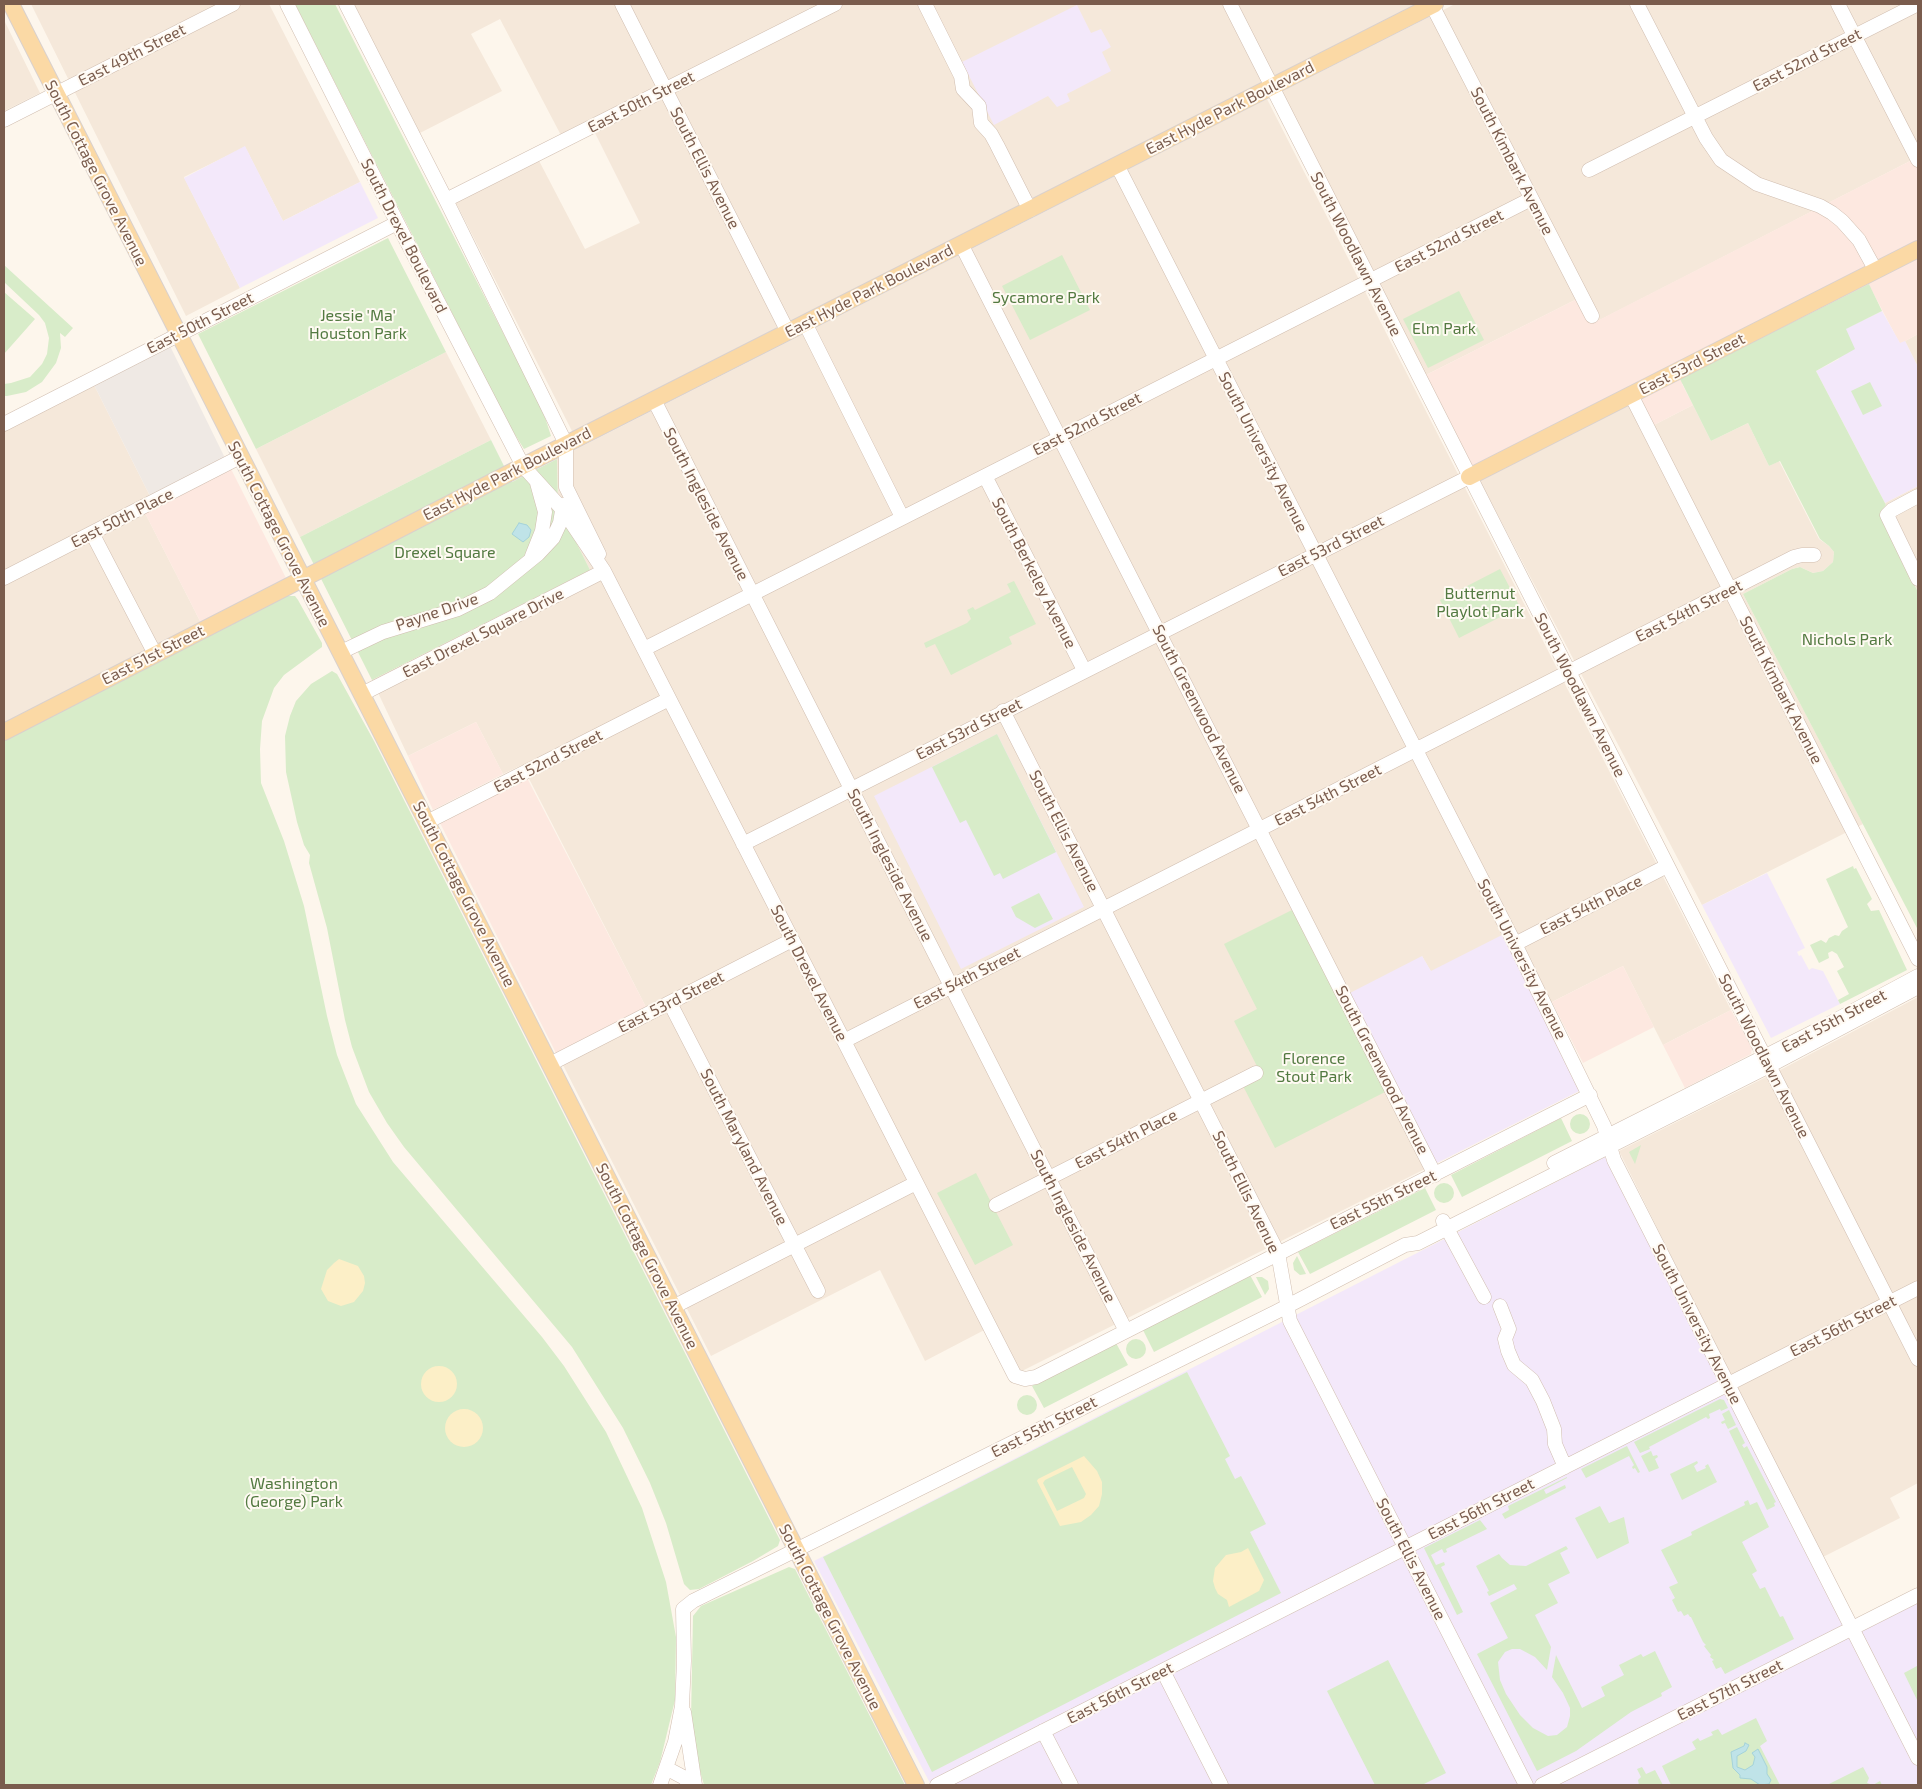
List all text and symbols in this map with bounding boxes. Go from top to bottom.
street label: East 49th Street [75,20,189,90]
street label: East 52nd Street [1749,24,1865,96]
street label: East Hyde Park Boulevard [1143,57,1317,159]
street label: East 50th Street [584,67,698,137]
street label: South Cottage Grove Avenue [41,77,151,269]
street label: South Kimbark Avenue [1466,84,1558,238]
street label: South Ellis Avenue [666,104,744,232]
street label: South Drexel Boulevard [357,156,451,316]
street label: South Woodlawn Avenue [1306,169,1406,339]
street label: East 52nd Street [1391,205,1507,277]
street label: East Hyde Park Boulevard [782,240,956,342]
street label: East 50th Street [143,288,257,358]
park label: Sycamore Park [992,288,1100,308]
park label: Jessie 'Ma' Houston Park [309,306,407,344]
park label: Elm Park [1412,319,1476,339]
street label: East 53rd Street [1636,329,1748,399]
street label: South University Avenue [1214,369,1312,535]
street label: East 52nd Street [1029,388,1145,460]
street label: East Hyde Park Boulevard [420,423,594,525]
street label: South Ingleside Avenue [659,424,753,584]
street label: South Cottage Grove Avenue [224,438,334,630]
street label: East 50th Place [68,484,176,552]
street label: South Berkeley Avenue [988,494,1080,652]
street label: East 53rd Street [1275,511,1387,581]
park label: Drexel Square [394,543,496,563]
street label: East 54th Street [1632,576,1746,646]
street label: East Drexel Square Drive [399,584,567,682]
park label: Butternut Playlot Park [1436,584,1524,622]
street label: Payne Drive [393,589,481,635]
street label: South Woodlawn Avenue [1530,610,1630,780]
street label: South Kimbark Avenue [1735,613,1827,767]
street label: East 51st Street [98,621,208,689]
street label: South Greenwood Avenue [1148,622,1250,796]
park label: Nichols Park [1802,630,1892,650]
street label: East 53rd Street [913,694,1025,764]
street label: East 52nd Street [490,725,606,797]
street label: East 54th Street [1271,760,1385,830]
street label: South Ellis Avenue [1025,767,1103,895]
street label: South Ingleside Avenue [843,785,937,945]
street label: South Cottage Grove Avenue [409,798,519,990]
street label: East 54th Place [1537,871,1645,939]
street label: South University Avenue [1473,876,1571,1042]
street label: South Drexel Avenue [766,902,852,1044]
street label: East 54th Street [910,943,1024,1013]
street label: East 53rd Street [615,967,727,1037]
street label: South Woodlawn Avenue [1714,971,1814,1141]
street label: South Greenwood Avenue [1331,983,1433,1157]
street label: East 55th Street [1778,985,1890,1057]
park label: Florence Stout Park [1276,1049,1352,1087]
street label: South Maryland Avenue [696,1066,792,1228]
street label: East 54th Place [1072,1105,1180,1173]
street label: South Ellis Avenue [1208,1128,1284,1256]
street label: South Ingleside Avenue [1026,1146,1120,1306]
street label: South Cottage Grove Avenue [592,1160,702,1352]
street label: East 55th Street [1327,1166,1439,1234]
street label: South University Avenue [1648,1241,1746,1407]
street label: East 56th Street [1787,1291,1899,1361]
street label: East 55th Street [988,1392,1100,1462]
park label: Washington (George) Park [245,1474,343,1512]
street label: East 56th Street [1425,1474,1537,1544]
street label: South Ellis Avenue [1372,1495,1450,1623]
street label: South Cottage Grove Avenue [775,1521,885,1713]
street label: East 57th Street [1674,1655,1786,1725]
street label: East 56th Street [1064,1658,1176,1728]

